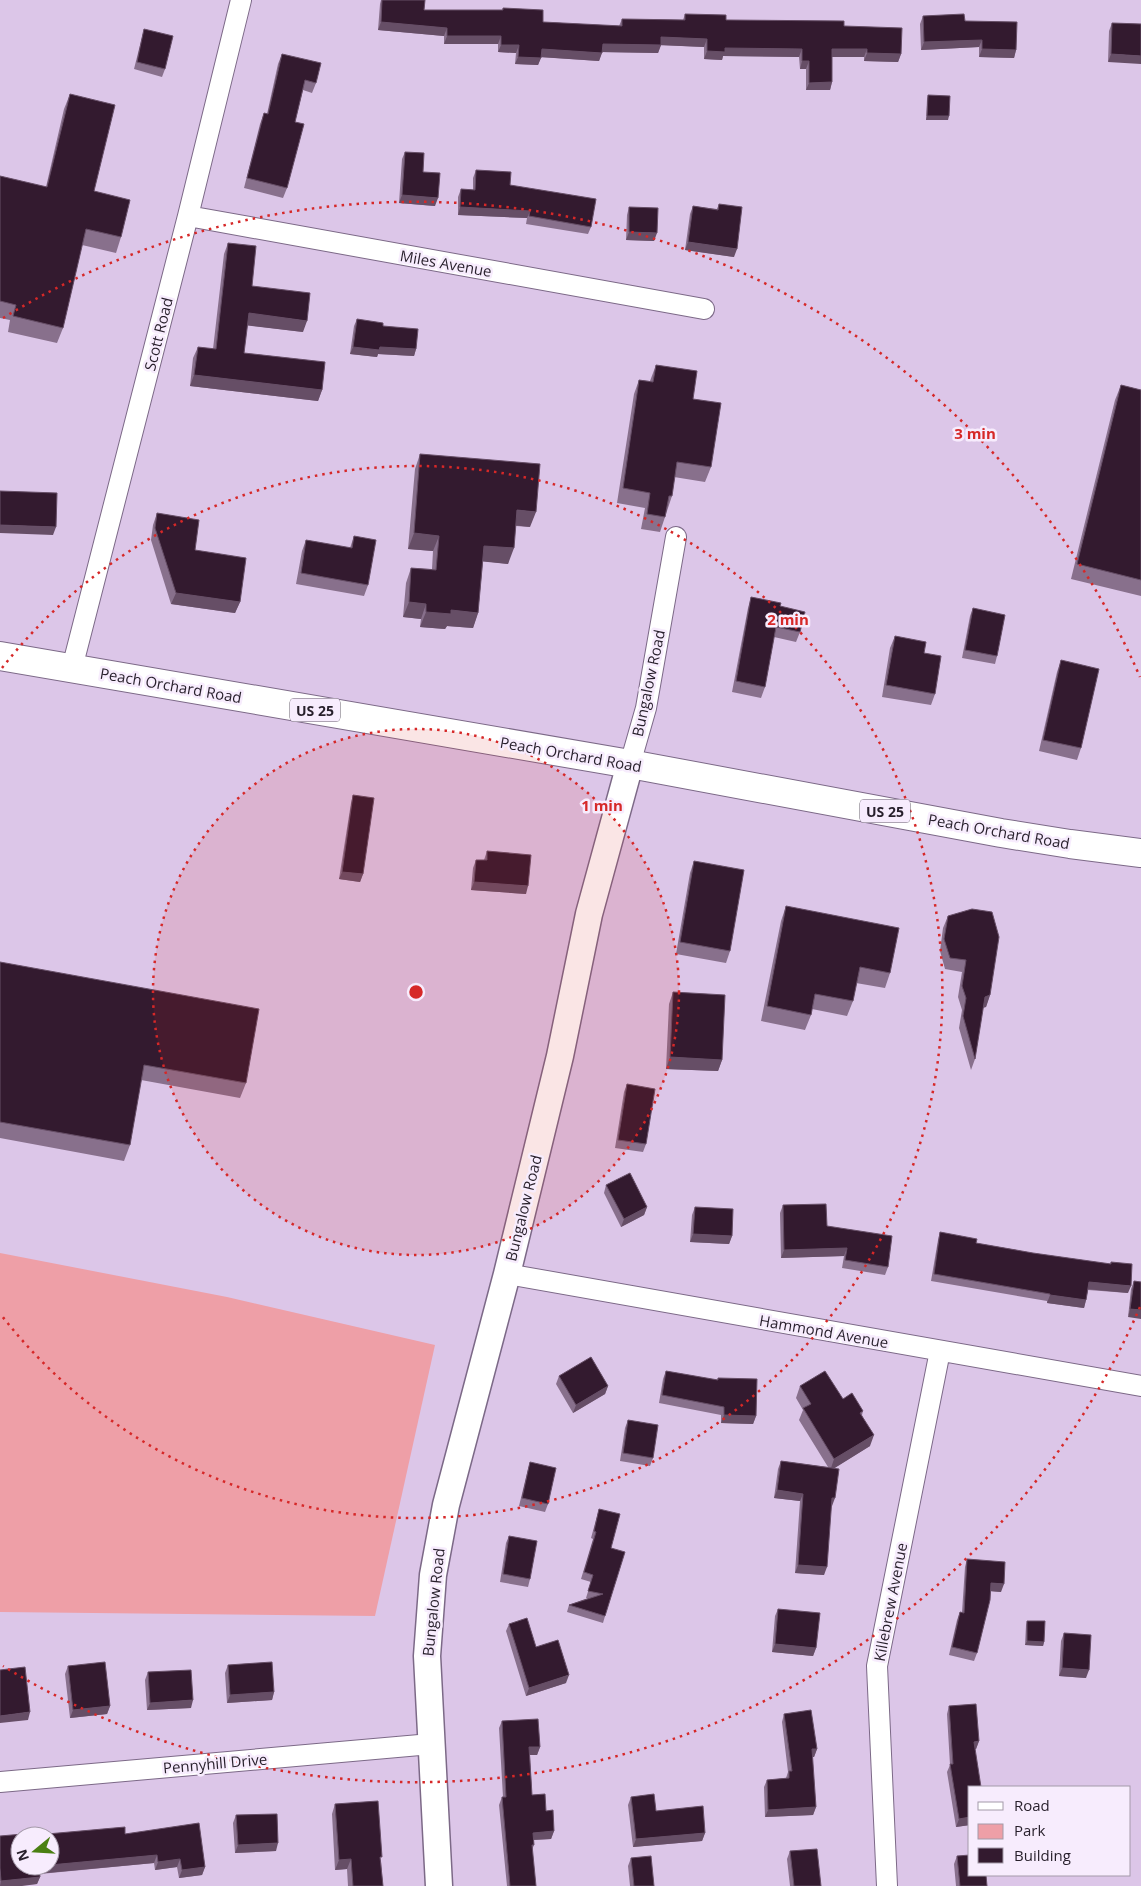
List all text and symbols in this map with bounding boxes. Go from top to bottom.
street label: Miles Avenue [399,245,493,281]
street label: Scott Road [139,295,177,373]
text: 3 min [954,423,996,443]
text: 2 min [767,609,809,629]
street label: Bungalow Road [627,628,669,738]
street label: Peach Orchard Road [99,663,243,707]
road number: US 25 [290,698,340,722]
street label: Peach Orchard Road [499,732,643,776]
text: 1 min [581,795,623,815]
road number: US 25 [860,799,910,822]
street label: Peach Orchard Road [927,809,1071,853]
centre of rings [407,983,425,1001]
street label: Bungalow Road [500,1153,546,1263]
street label: Hammond Avenue [758,1310,890,1352]
street label: Killebrew Avenue [869,1541,911,1663]
street label: Bungalow Road [417,1547,449,1657]
street label: Pennyhill Drive [162,1748,268,1778]
legend [968,1786,1131,1876]
text: Road [1014,1795,1050,1815]
text: Park [1014,1820,1045,1840]
north arrow [10,1826,60,1876]
text: Building [1014,1845,1071,1865]
text: N [11,1847,33,1864]

